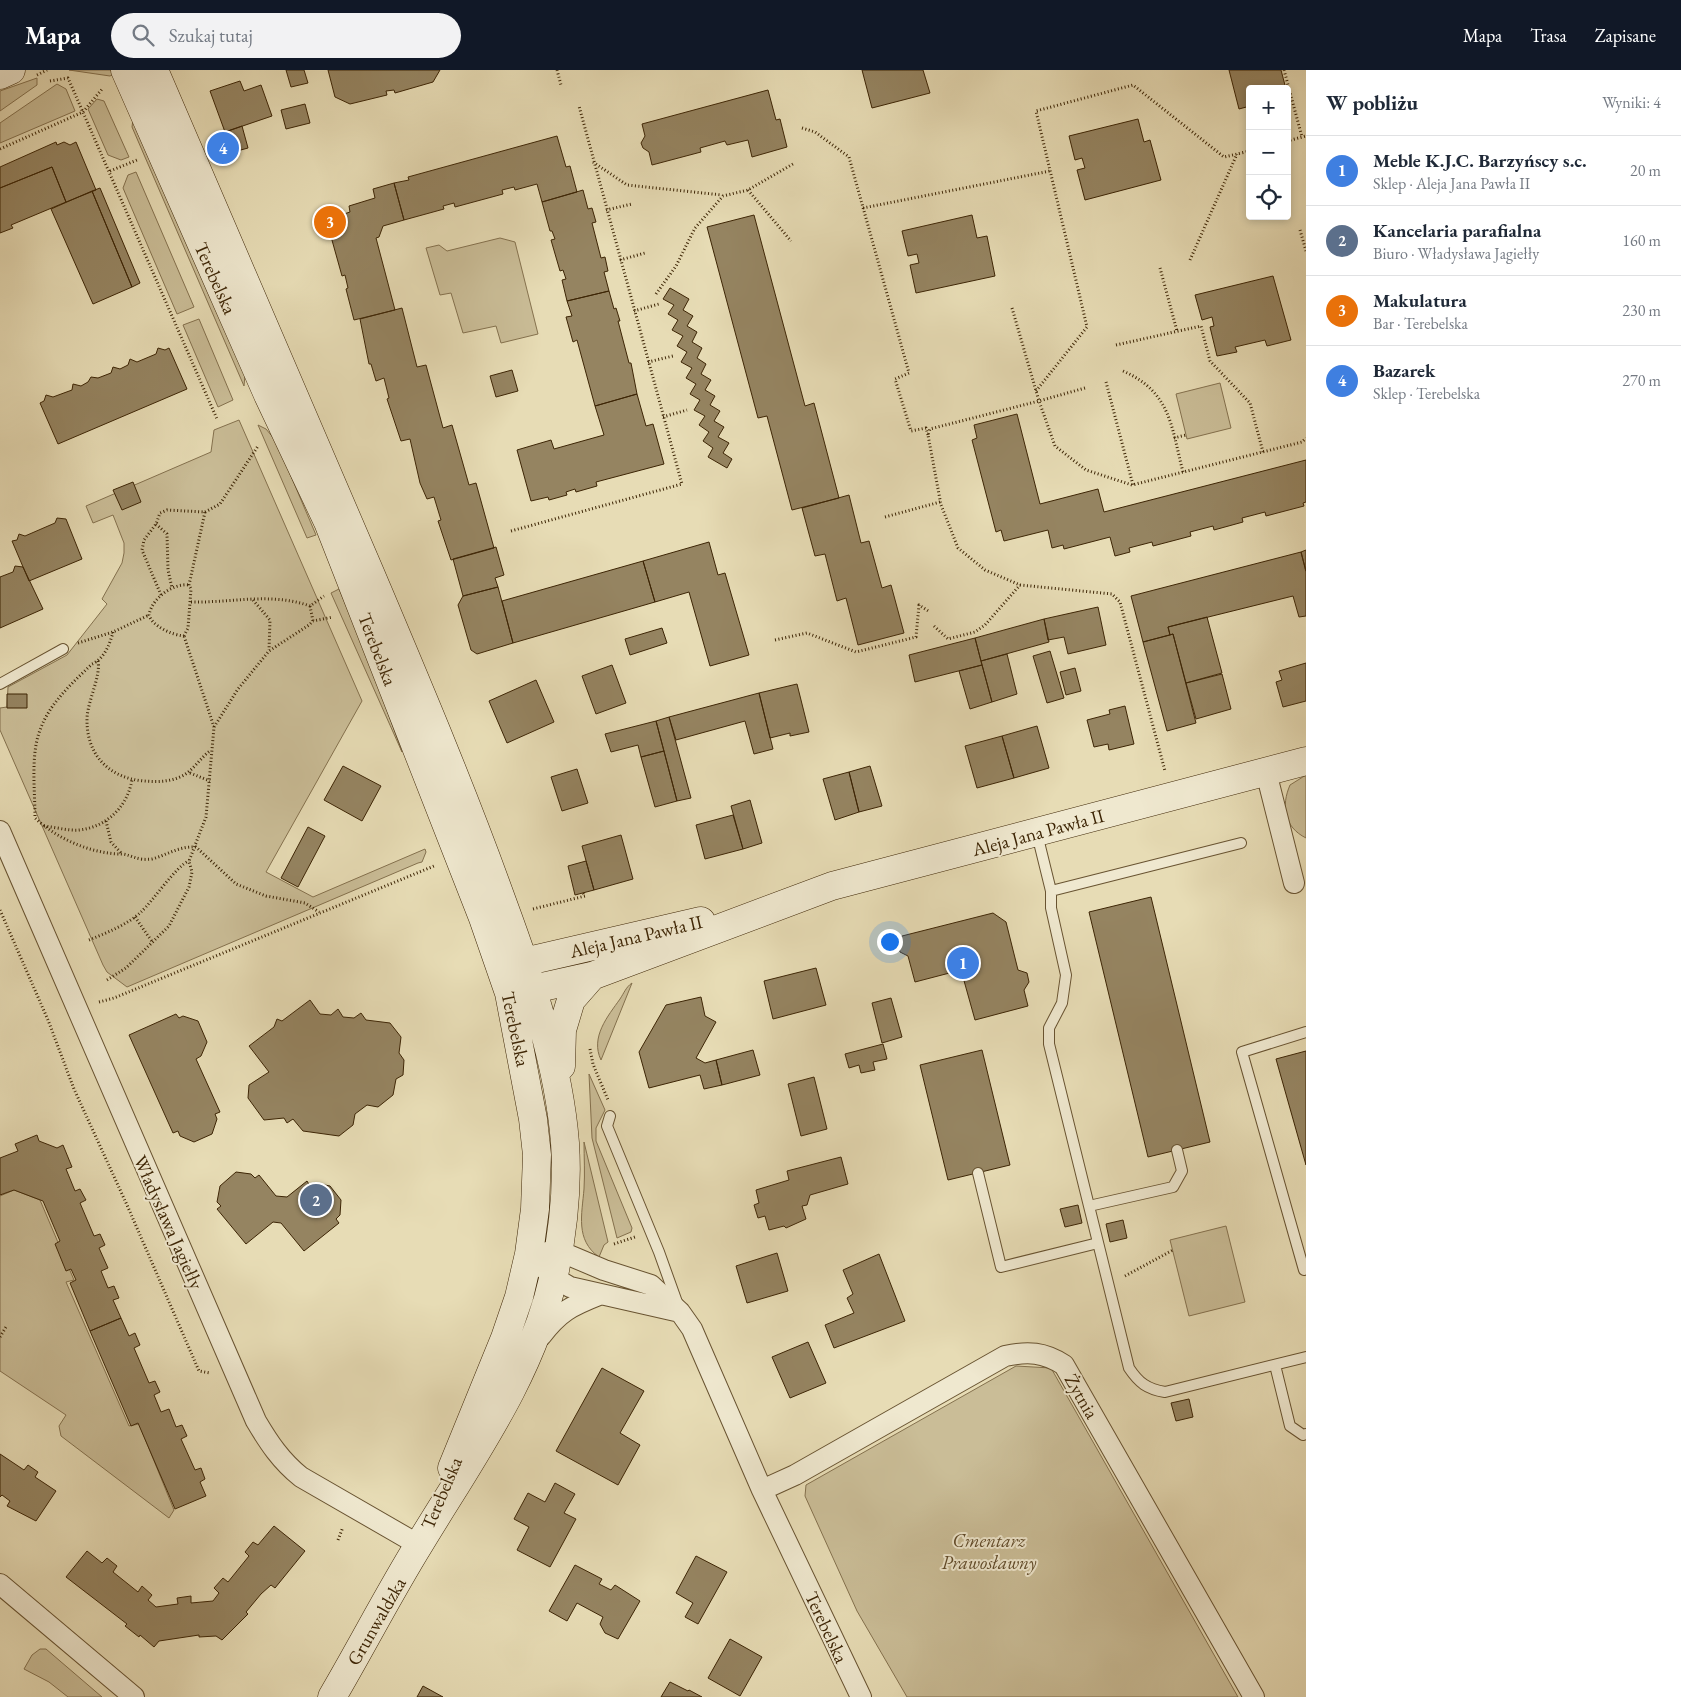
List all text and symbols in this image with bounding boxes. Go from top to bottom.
search box [111,13,461,58]
text: Mapa [25,20,81,51]
icon: search [129,21,157,49]
text: Szukaj tutaj [169,23,253,48]
text: Mapa [1463,24,1502,47]
text: Trasa [1530,24,1567,47]
text: Zapisane [1595,24,1656,47]
map controls [1246,85,1291,220]
button: + [1246,85,1291,130]
text: W pobliżu [1326,89,1418,116]
text: Wyniki: 4 [1602,92,1661,113]
pin: 4 [207,129,239,167]
button: − [1246,130,1291,175]
text: Meble K.J.C. Barzyńscy s.c. [1373,148,1587,173]
text: 1 [1338,160,1346,181]
text: 20 m [1630,160,1661,181]
text: Sklep · Aleja Jana Pawła II [1373,173,1530,194]
button: locate [1246,175,1291,220]
pin: 3 [314,203,346,241]
text: Kancelaria parafialna [1373,218,1541,243]
text: 2 [1338,230,1346,251]
text: 160 m [1622,230,1661,251]
street label: Terebelska [189,238,243,319]
text: Biuro · Władysława Jagiełły [1373,243,1539,264]
text: Makulatura [1373,288,1467,313]
text: 3 [1338,300,1346,321]
text: 230 m [1622,300,1661,321]
text: Bar · Terebelska [1373,313,1468,334]
text: Bazarek [1373,358,1435,383]
text: 4 [1338,370,1346,391]
text: 270 m [1622,370,1661,391]
text: Sklep · Terebelska [1373,383,1480,404]
street label: Terebelska [352,609,403,690]
street label: Aleja Jana Pawła II [968,803,1107,862]
street label: Aleja Jana Pawła II [566,909,706,964]
your location [877,929,903,955]
pin: 1 [947,944,979,982]
street label: Terebelska [495,989,536,1069]
street label: Władysława Jagiełły [128,1151,210,1294]
pin: 2 [300,1181,332,1219]
street label: Żytnia [1059,1369,1105,1424]
street label: Terebelska [415,1453,468,1533]
park label: Cmentarz Prawosławny [942,1528,1037,1575]
street label: Grunwaldzka [341,1572,412,1670]
street label: Terebelska [799,1587,854,1667]

